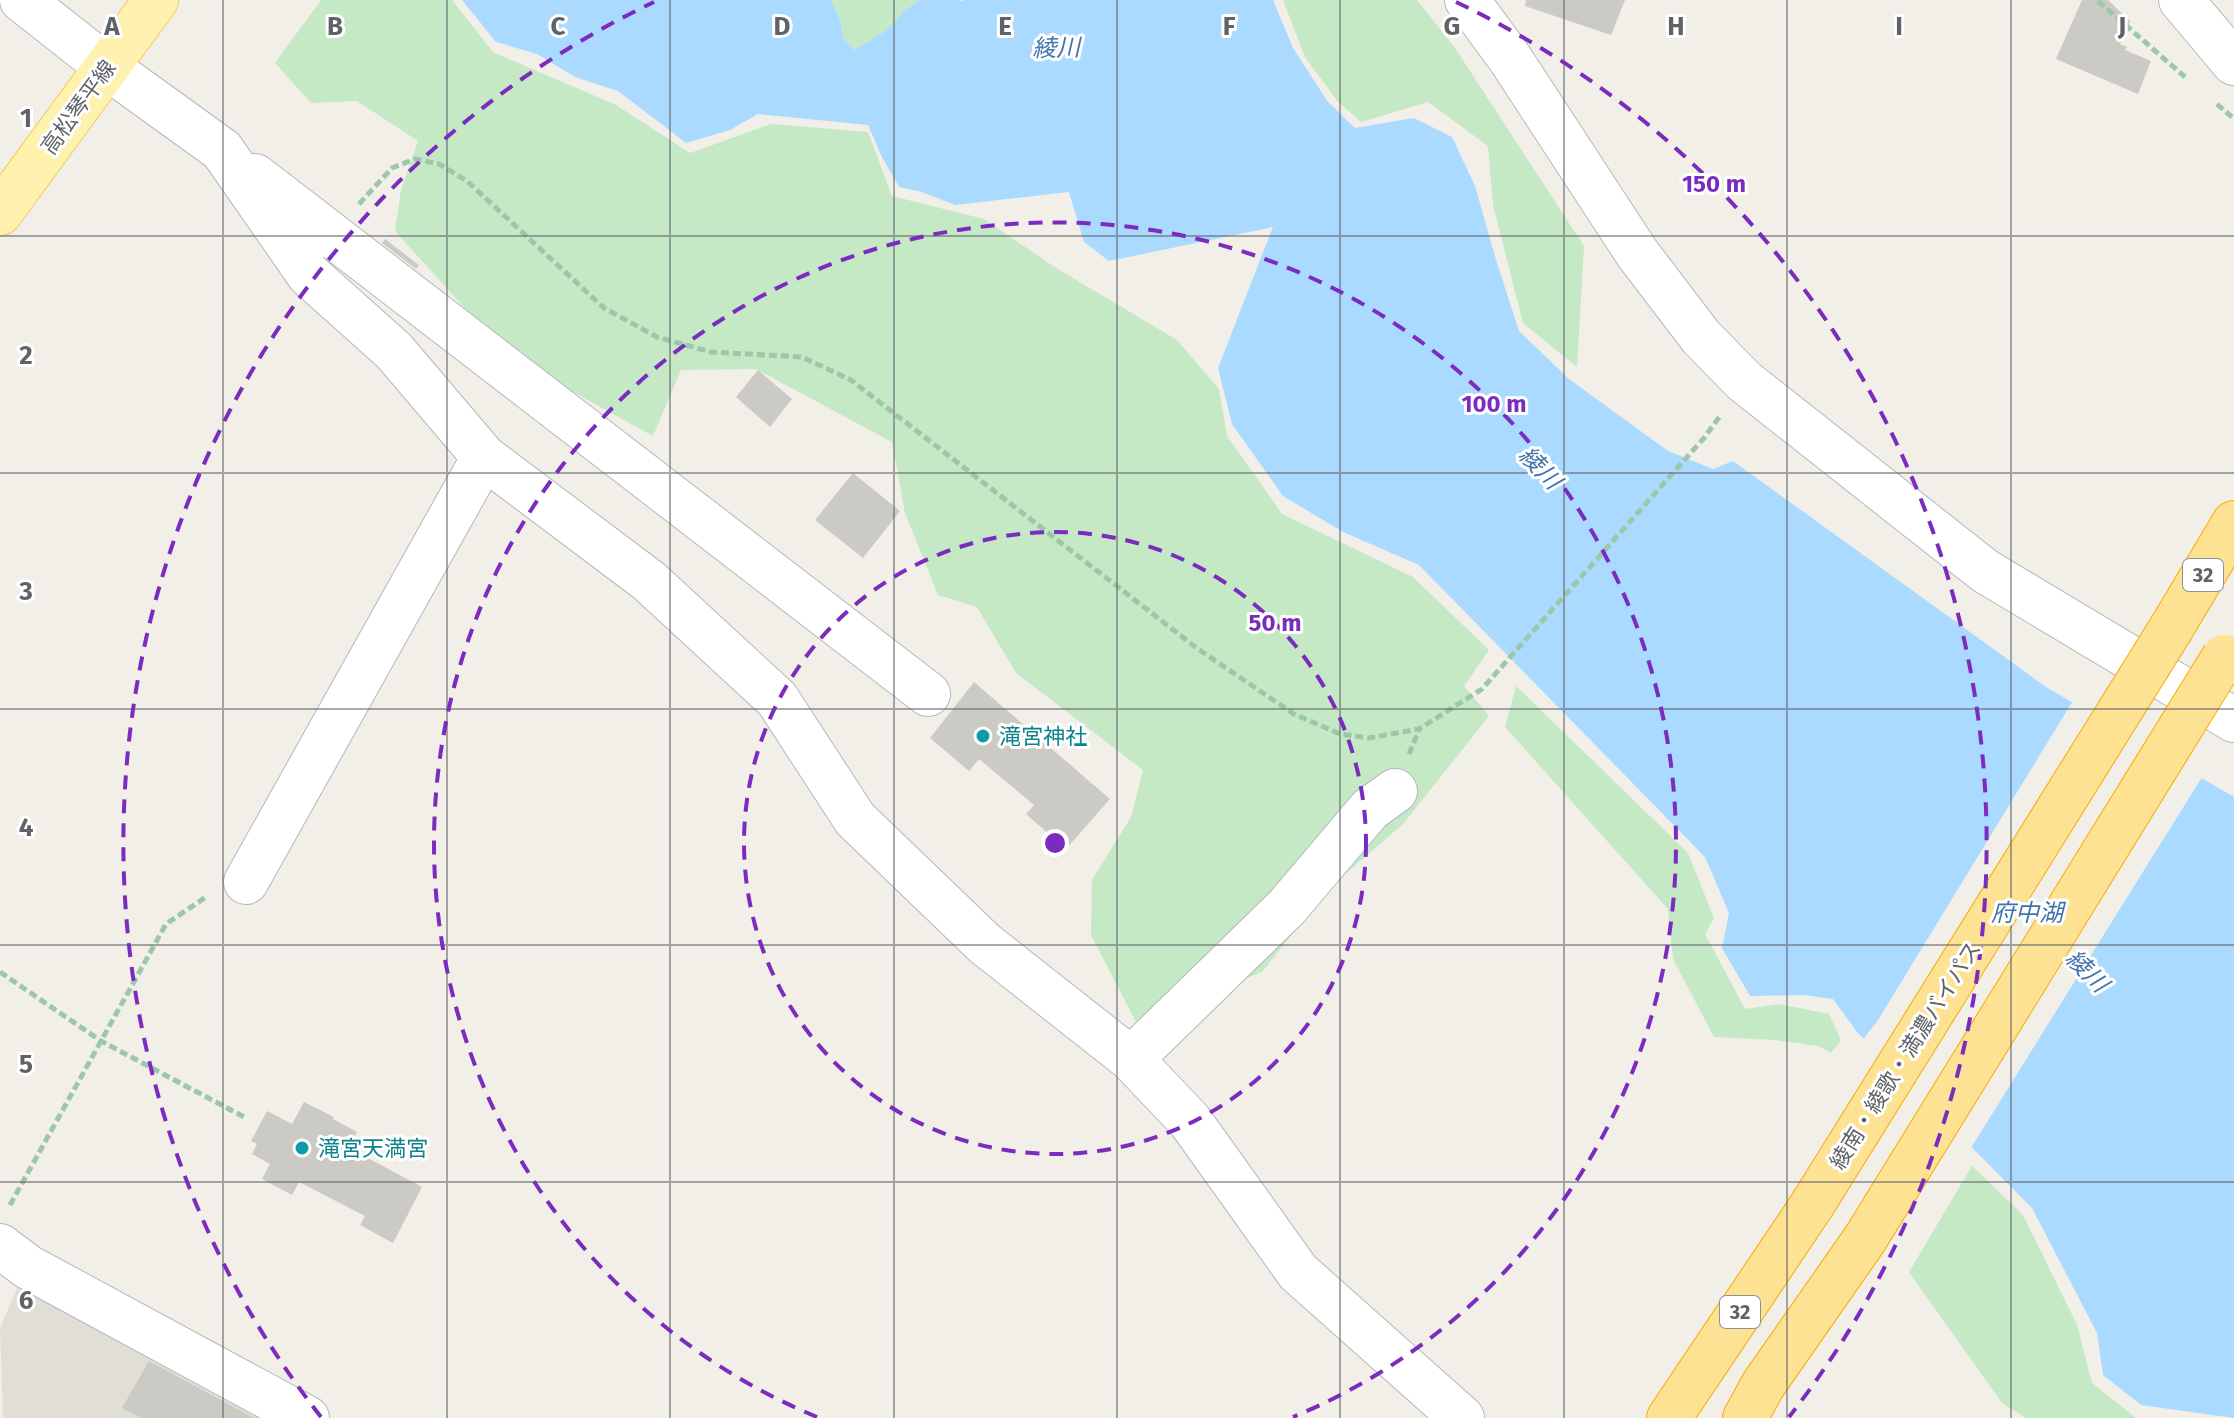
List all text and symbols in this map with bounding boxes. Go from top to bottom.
text: A [103,11,120,42]
text: B [327,11,343,42]
text: C [551,11,566,42]
text: D [774,11,791,42]
text: E [998,11,1012,42]
text: F [1223,11,1236,42]
text: G [1444,11,1460,42]
text: H [1667,11,1685,42]
text: I [1895,11,1903,42]
text: J [2117,11,2126,42]
water label: 綾川 [1032,34,1083,62]
street label: 高松琴平線 [35,55,122,160]
text: 1 [20,103,32,134]
text: 150 m [1682,170,1746,198]
text: 2 [19,340,33,371]
text: 100 m [1461,390,1527,418]
water label: 綾川 [1513,441,1569,497]
road number: 32 [2183,559,2223,591]
text: 3 [18,576,33,607]
text: 50 m [1249,609,1301,637]
place label: 滝宮神社 [999,723,1087,750]
marker: 滝宮神社 [974,727,992,745]
text: 4 [19,812,34,843]
centre of rings [1041,829,1069,857]
water label: 府中湖 [1991,899,2067,927]
street label: 綾南・綾歌・満濃バイパス [1824,936,1987,1174]
water label: 綾川 [2060,944,2116,1000]
text: 5 [19,1049,33,1080]
place label: 滝宮天満宮 [318,1135,428,1162]
marker: 滝宮天満宮 [293,1139,311,1157]
text: 6 [19,1285,34,1316]
road number: 32 [1720,1296,1760,1328]

